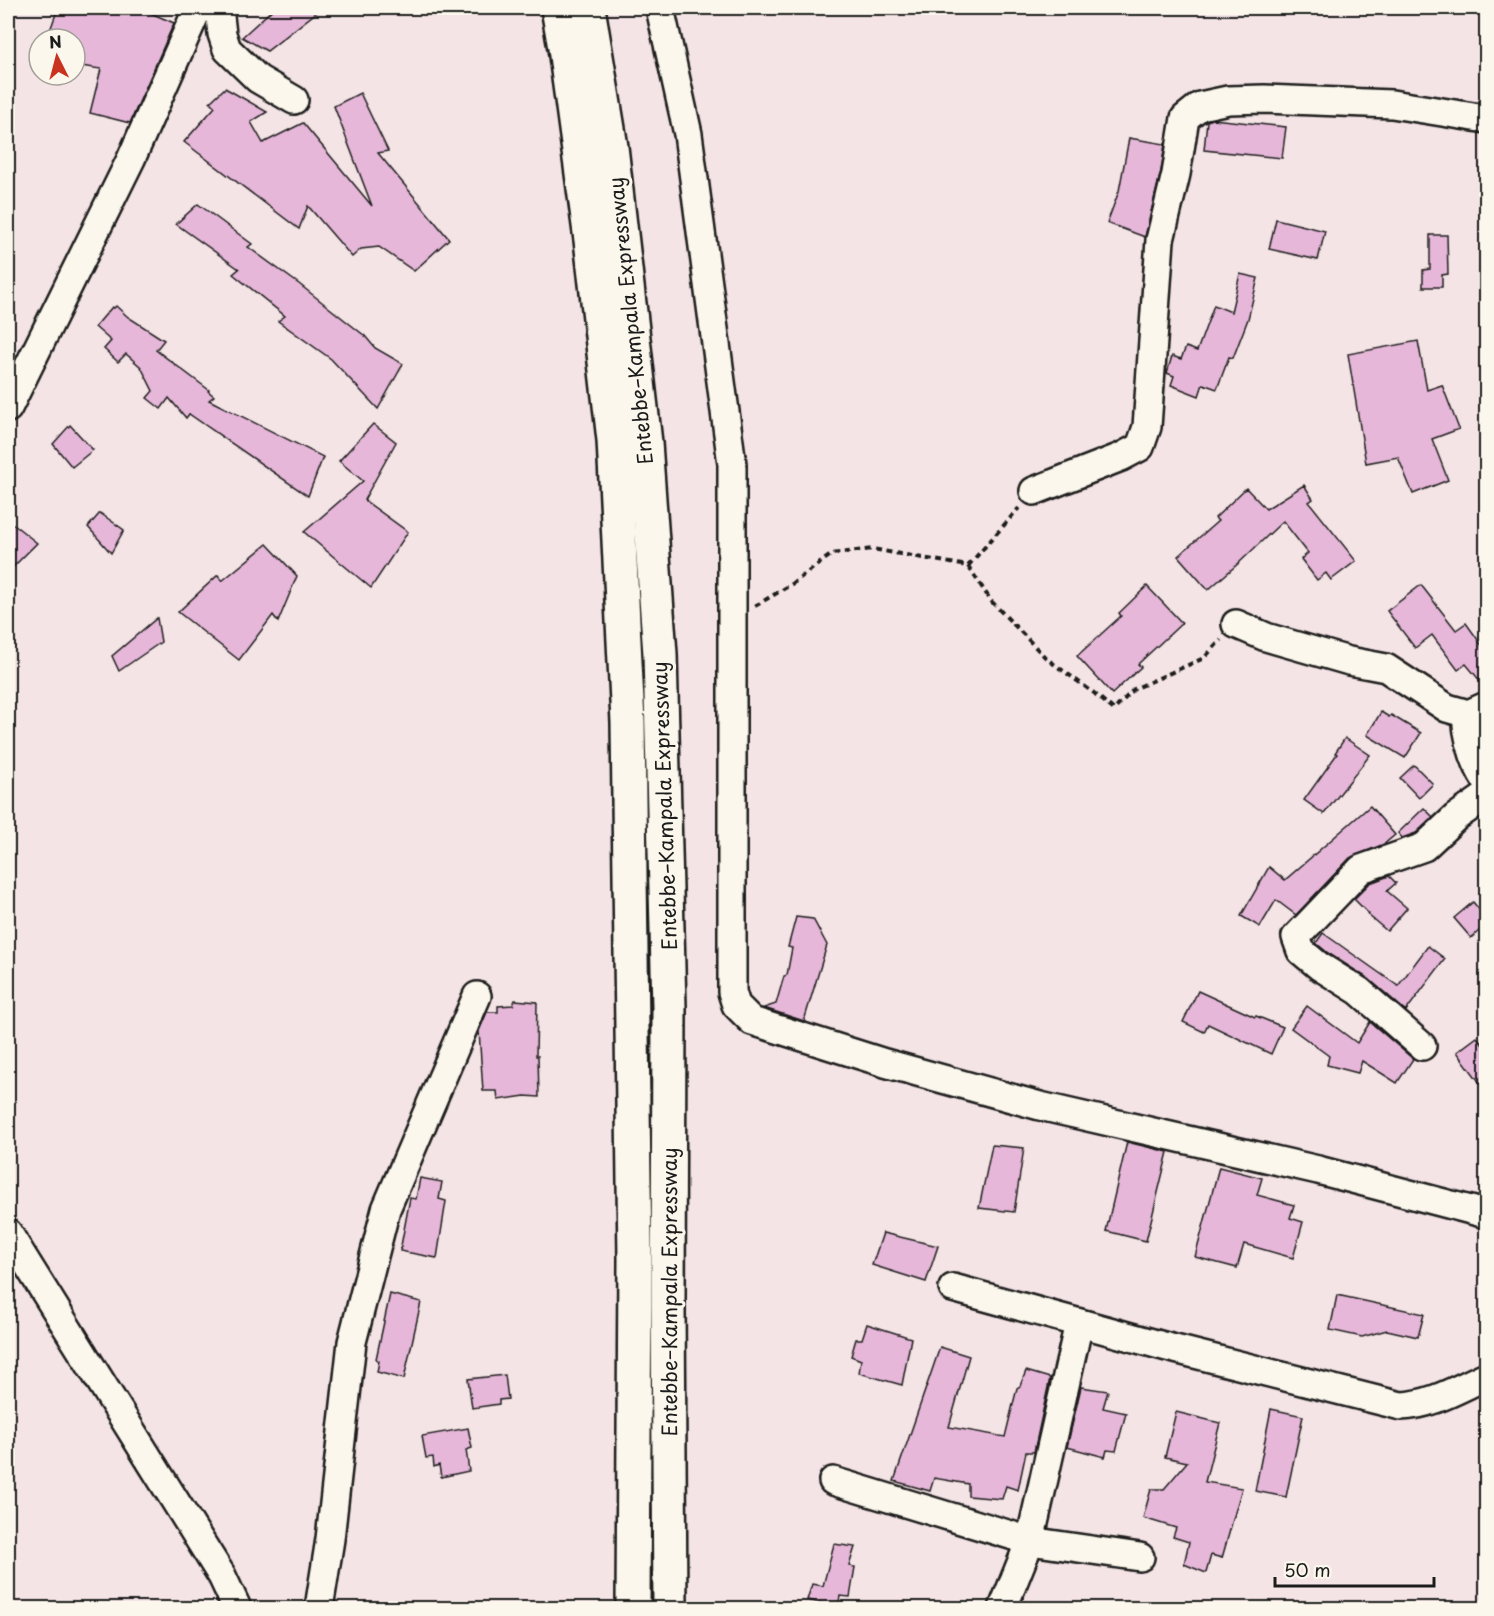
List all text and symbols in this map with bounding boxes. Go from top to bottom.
north arrow [27,27,87,87]
text: N [48,28,63,54]
street label: Entebbe–Kampala Expressway [600,176,660,466]
street label: Entebbe–Kampala Expressway [644,661,684,951]
street label: Entebbe–Kampala Expressway [654,1148,684,1436]
scale bar [1275,1550,1434,1588]
text: 50 m [1284,1556,1331,1583]

